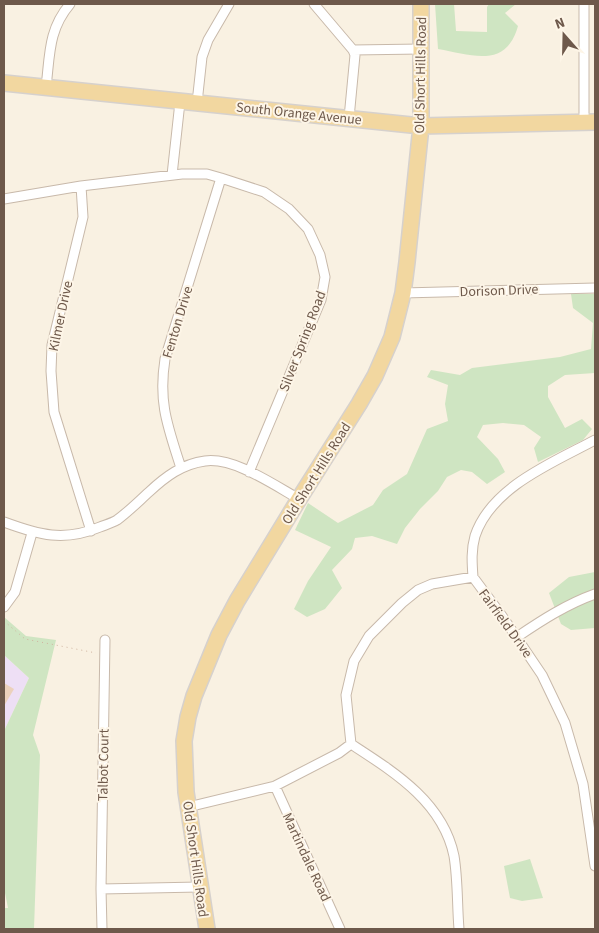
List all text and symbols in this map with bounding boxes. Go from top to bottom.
north arrow [539,10,589,60]
text: N [552,13,568,35]
street label: Old Short Hills Road [410,16,432,134]
street label: South Orange Avenue [235,97,363,131]
street label: Kilmer Drive [44,279,78,353]
street label: Dorison Drive [459,280,539,302]
street label: Fenton Drive [158,284,198,361]
street label: Silver Spring Road [274,288,331,395]
street label: Old Short Hills Road [277,419,356,528]
street label: Fairfield Drive [473,585,537,662]
street label: Talbot Court [93,728,115,801]
street label: Old Short Hills Road [177,800,213,918]
street label: Martindale Road [277,810,335,905]

